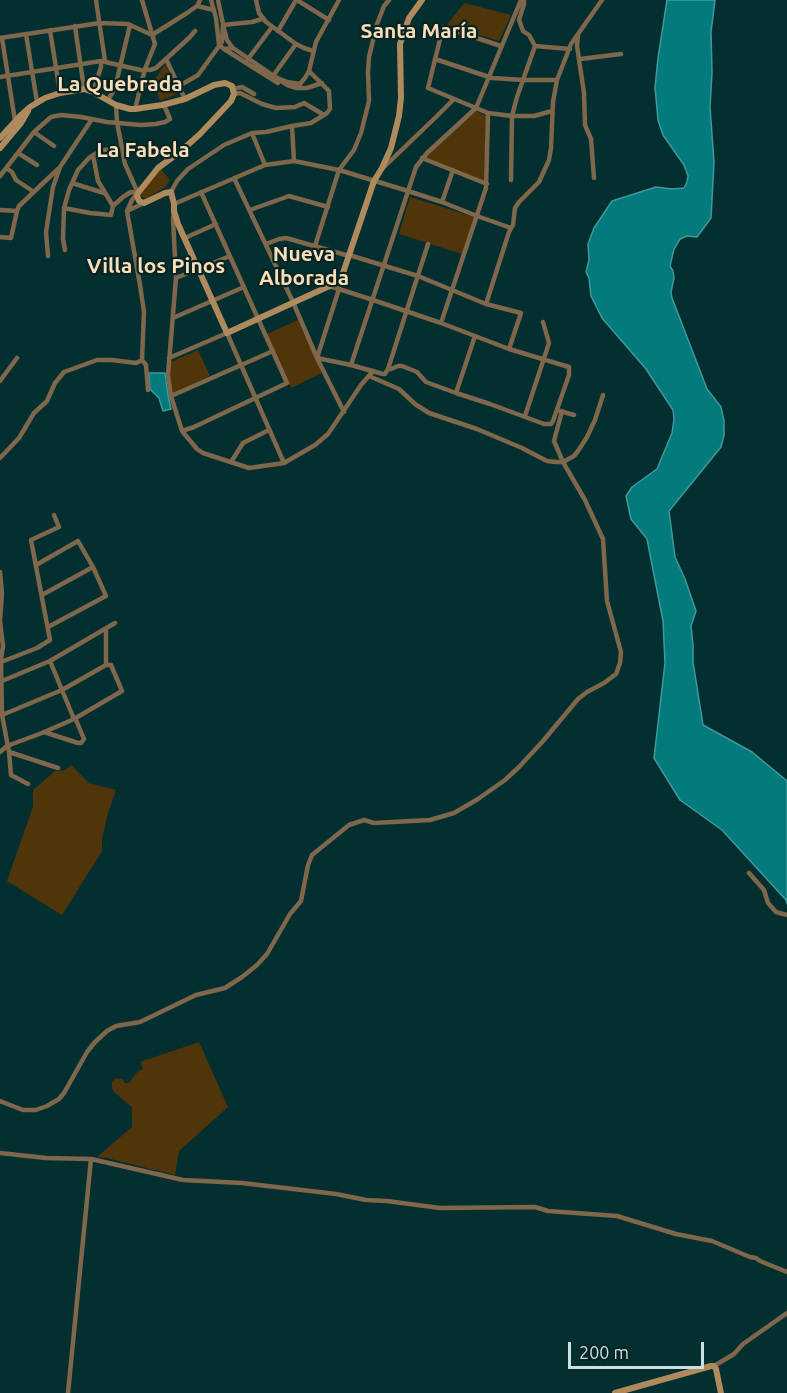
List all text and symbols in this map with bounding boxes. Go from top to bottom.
district label: Santa María [361,18,477,44]
district label: La Quebrada [57,71,183,97]
district label: La Fabela [96,137,190,163]
district label: Nueva Alborada [259,241,349,291]
district label: Villa los Pinos [87,253,225,279]
scale bar [571,1330,708,1368]
text: 200 m [579,1342,629,1362]

